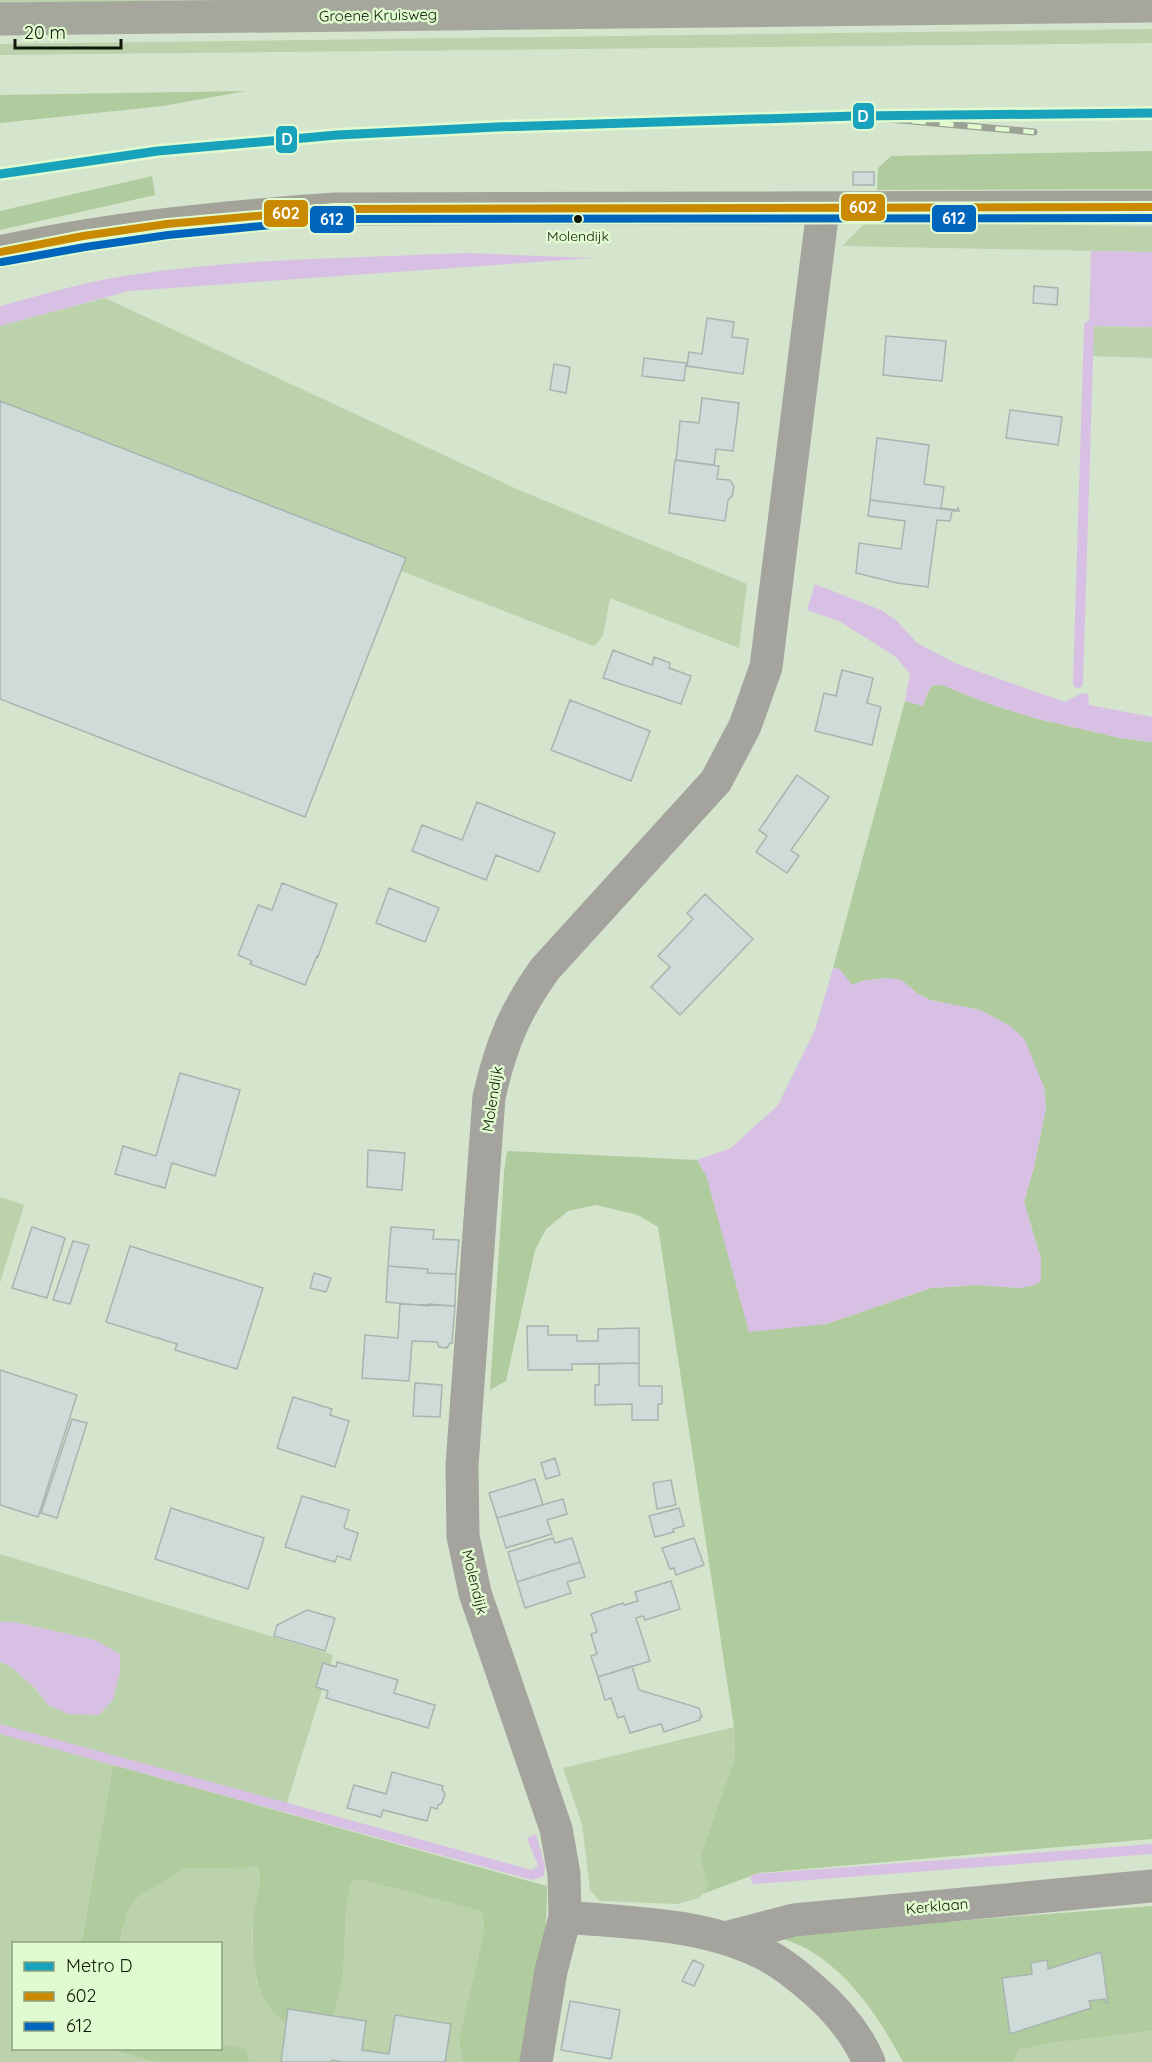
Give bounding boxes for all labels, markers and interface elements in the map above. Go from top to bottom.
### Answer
street label: Groene Kruisweg [319,4,437,26]
scale bar [15,12,122,50]
text: 20 m [24,21,66,44]
line badge: D [852,102,875,130]
text: D [857,106,869,126]
line badge: D [275,125,298,154]
text: D [281,129,293,149]
line badge: 602 [840,193,886,222]
text: 602 [849,197,877,217]
line badge: 602 [263,199,309,228]
text: 602 [272,203,300,223]
line badge: 612 [931,204,977,233]
line badge: 612 [309,205,355,234]
text: 612 [942,208,966,228]
text: 612 [320,209,344,229]
marker: Molendijk [572,213,584,225]
place label: Molendijk [547,227,609,245]
street label: Molendijk [477,1065,507,1133]
street label: Molendijk [458,1548,492,1616]
street label: Kerklaan [905,1894,969,1918]
legend [12,1942,222,2050]
text: Metro D [66,1954,132,1977]
text: 602 [66,1984,96,2007]
text: 612 [66,2014,92,2037]

